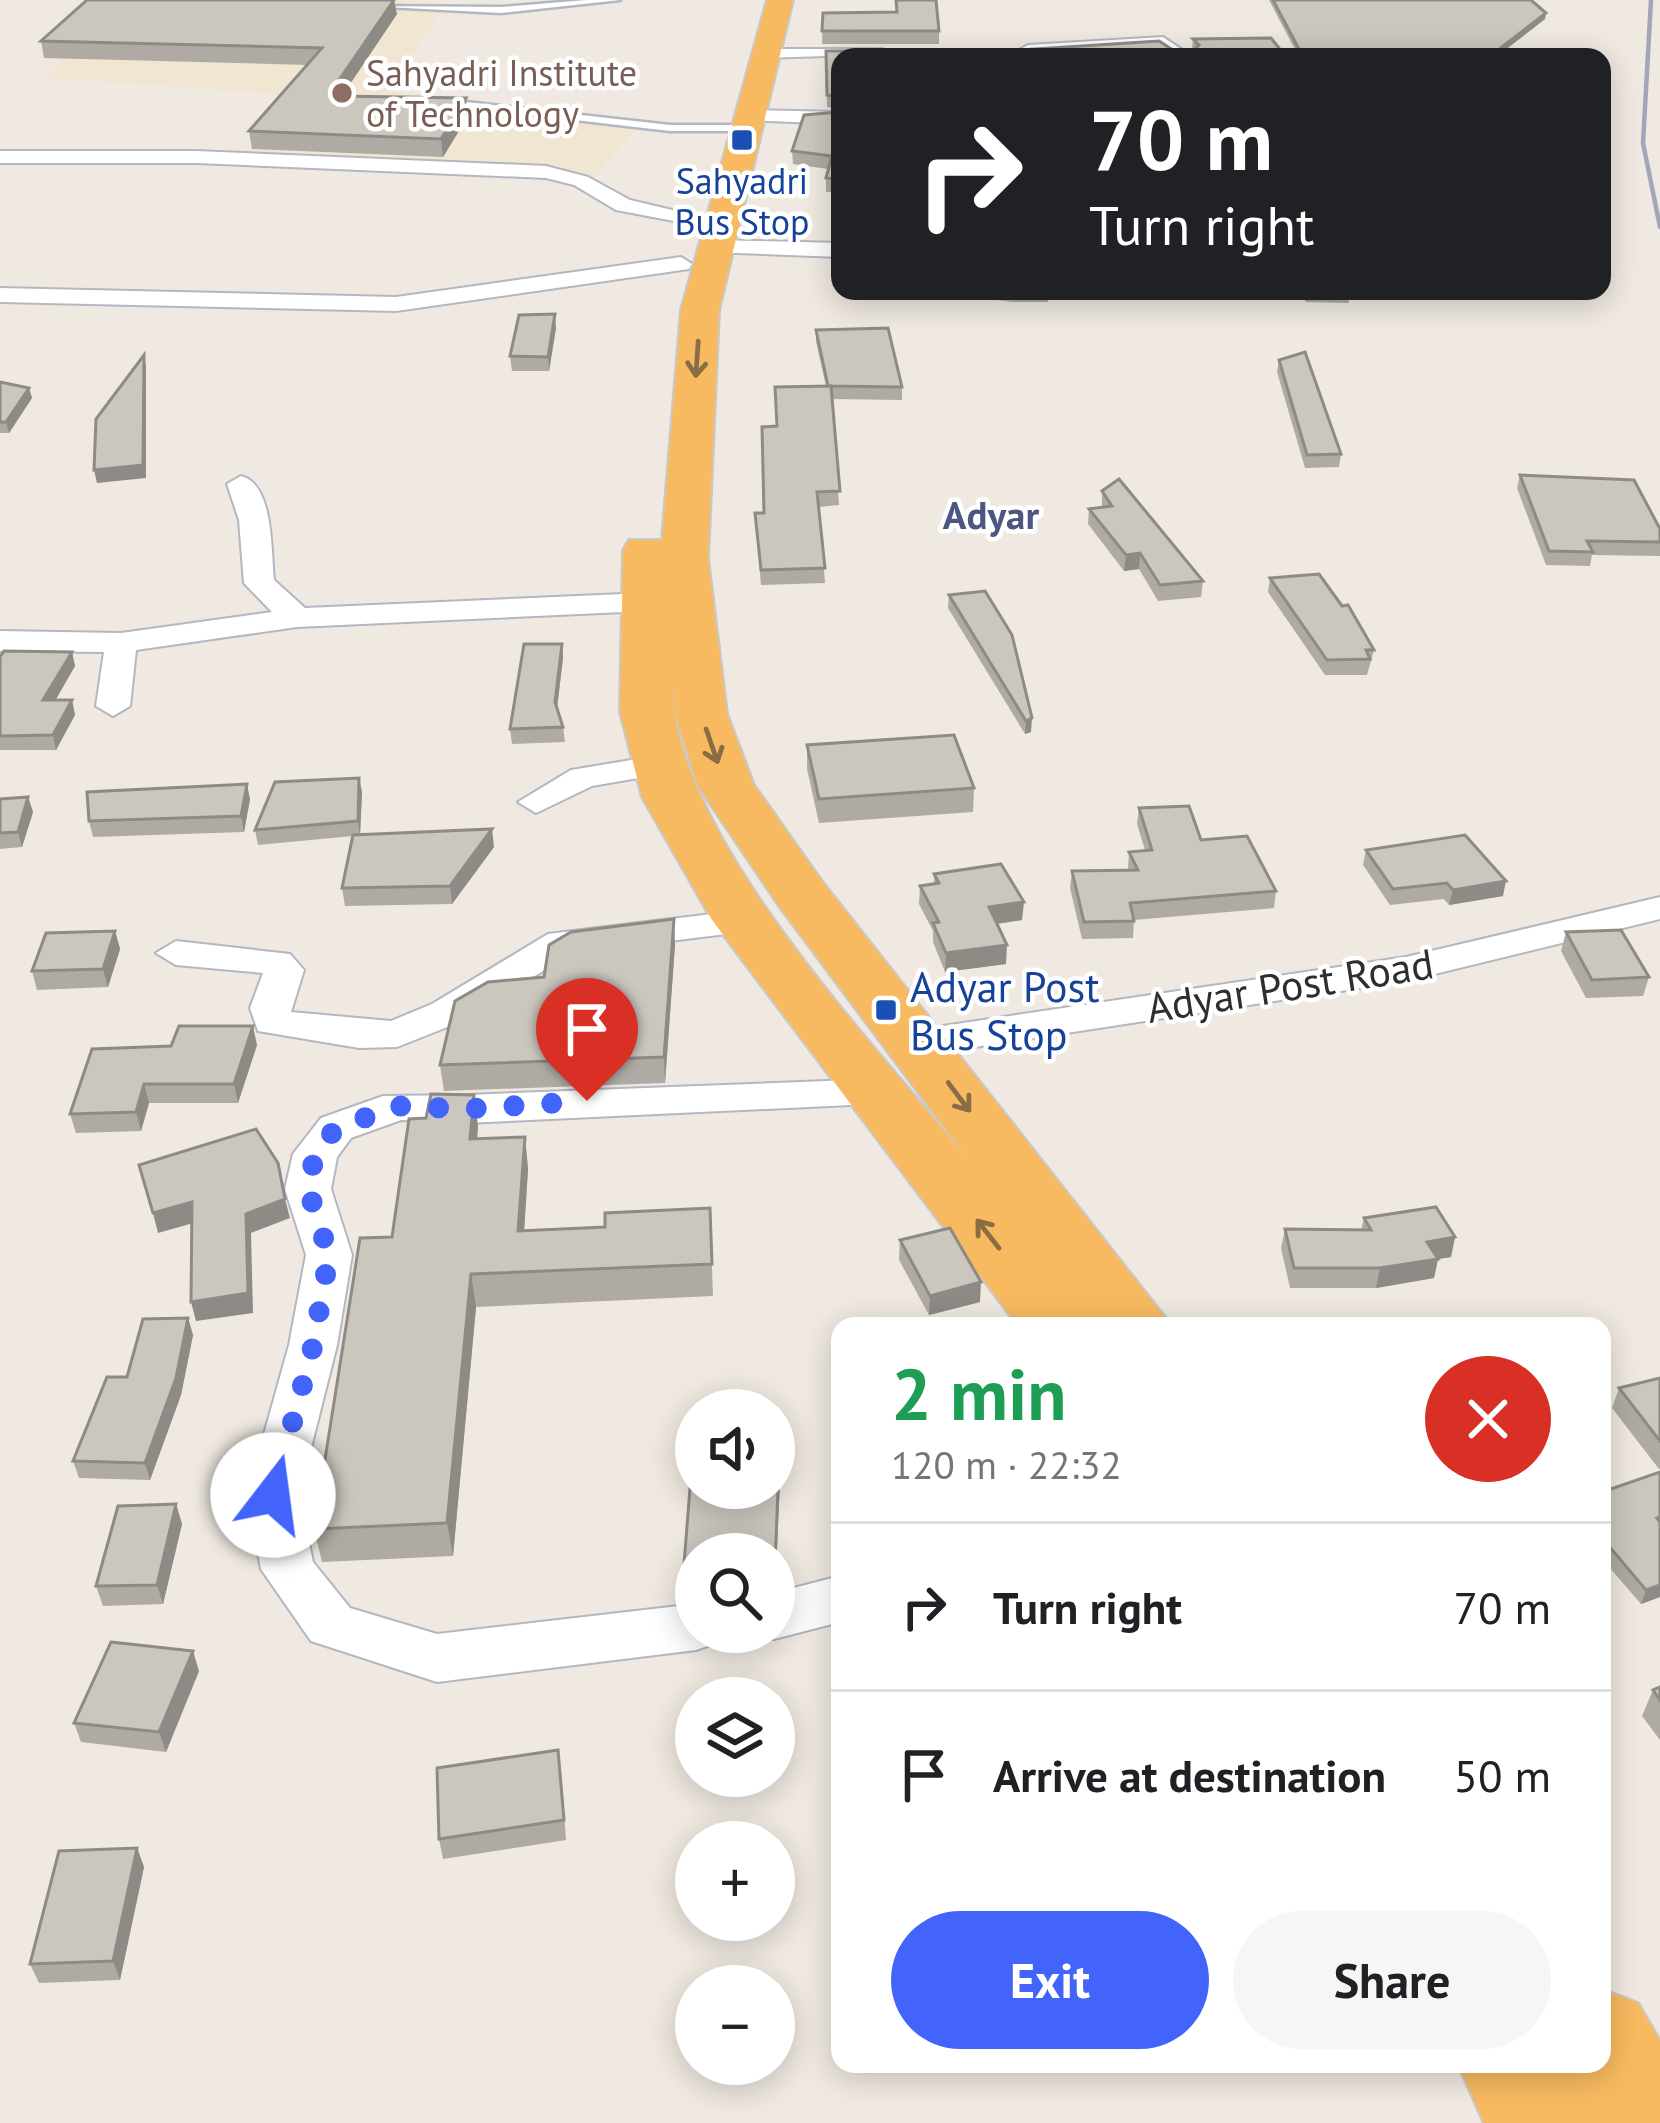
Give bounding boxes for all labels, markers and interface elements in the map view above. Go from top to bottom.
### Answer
place label: Sahyadri Institute of Technology [366,49,637,137]
marker: Sahyadri Institute of Technology [329,80,355,106]
text: 70 m [1089,84,1273,193]
icon: right [891,96,1047,252]
marker: Sahyadri Bus Stop [729,127,755,153]
place label: Sahyadri Bus Stop [675,157,809,245]
text: Turn right [1089,190,1314,260]
one-way arrow [685,339,708,378]
district label: Adyar [943,489,1039,540]
one-way arrow [703,727,724,764]
street label: Adyar Post Road [1143,935,1437,1035]
place label: Adyar Post Bus Stop [910,959,1099,1062]
pin [536,978,638,1101]
icon: arrive [554,996,620,1062]
marker: Adyar Post Bus Stop [873,997,899,1023]
one-way arrow [946,1080,972,1113]
one-way arrow [975,1218,1002,1250]
text: 2 min [891,1347,1067,1440]
button: close [1425,1356,1551,1482]
map controls [675,1389,795,2085]
button: sound [675,1389,795,1509]
position arrow [210,1432,336,1558]
text: 120 m · 22:32 [891,1439,1122,1490]
button: search [675,1533,795,1653]
icon: right [891,1574,957,1640]
text: Turn right [993,1578,1182,1636]
text: 70 m [1453,1578,1551,1636]
button: layers [675,1677,795,1797]
icon: arrive [891,1742,957,1808]
text: Arrive at destination [993,1746,1386,1804]
text: 50 m [1453,1746,1551,1804]
button: + [675,1821,795,1941]
button: Exit [891,1911,1209,2049]
button: Share [1233,1911,1551,2049]
button: − [675,1965,795,2085]

